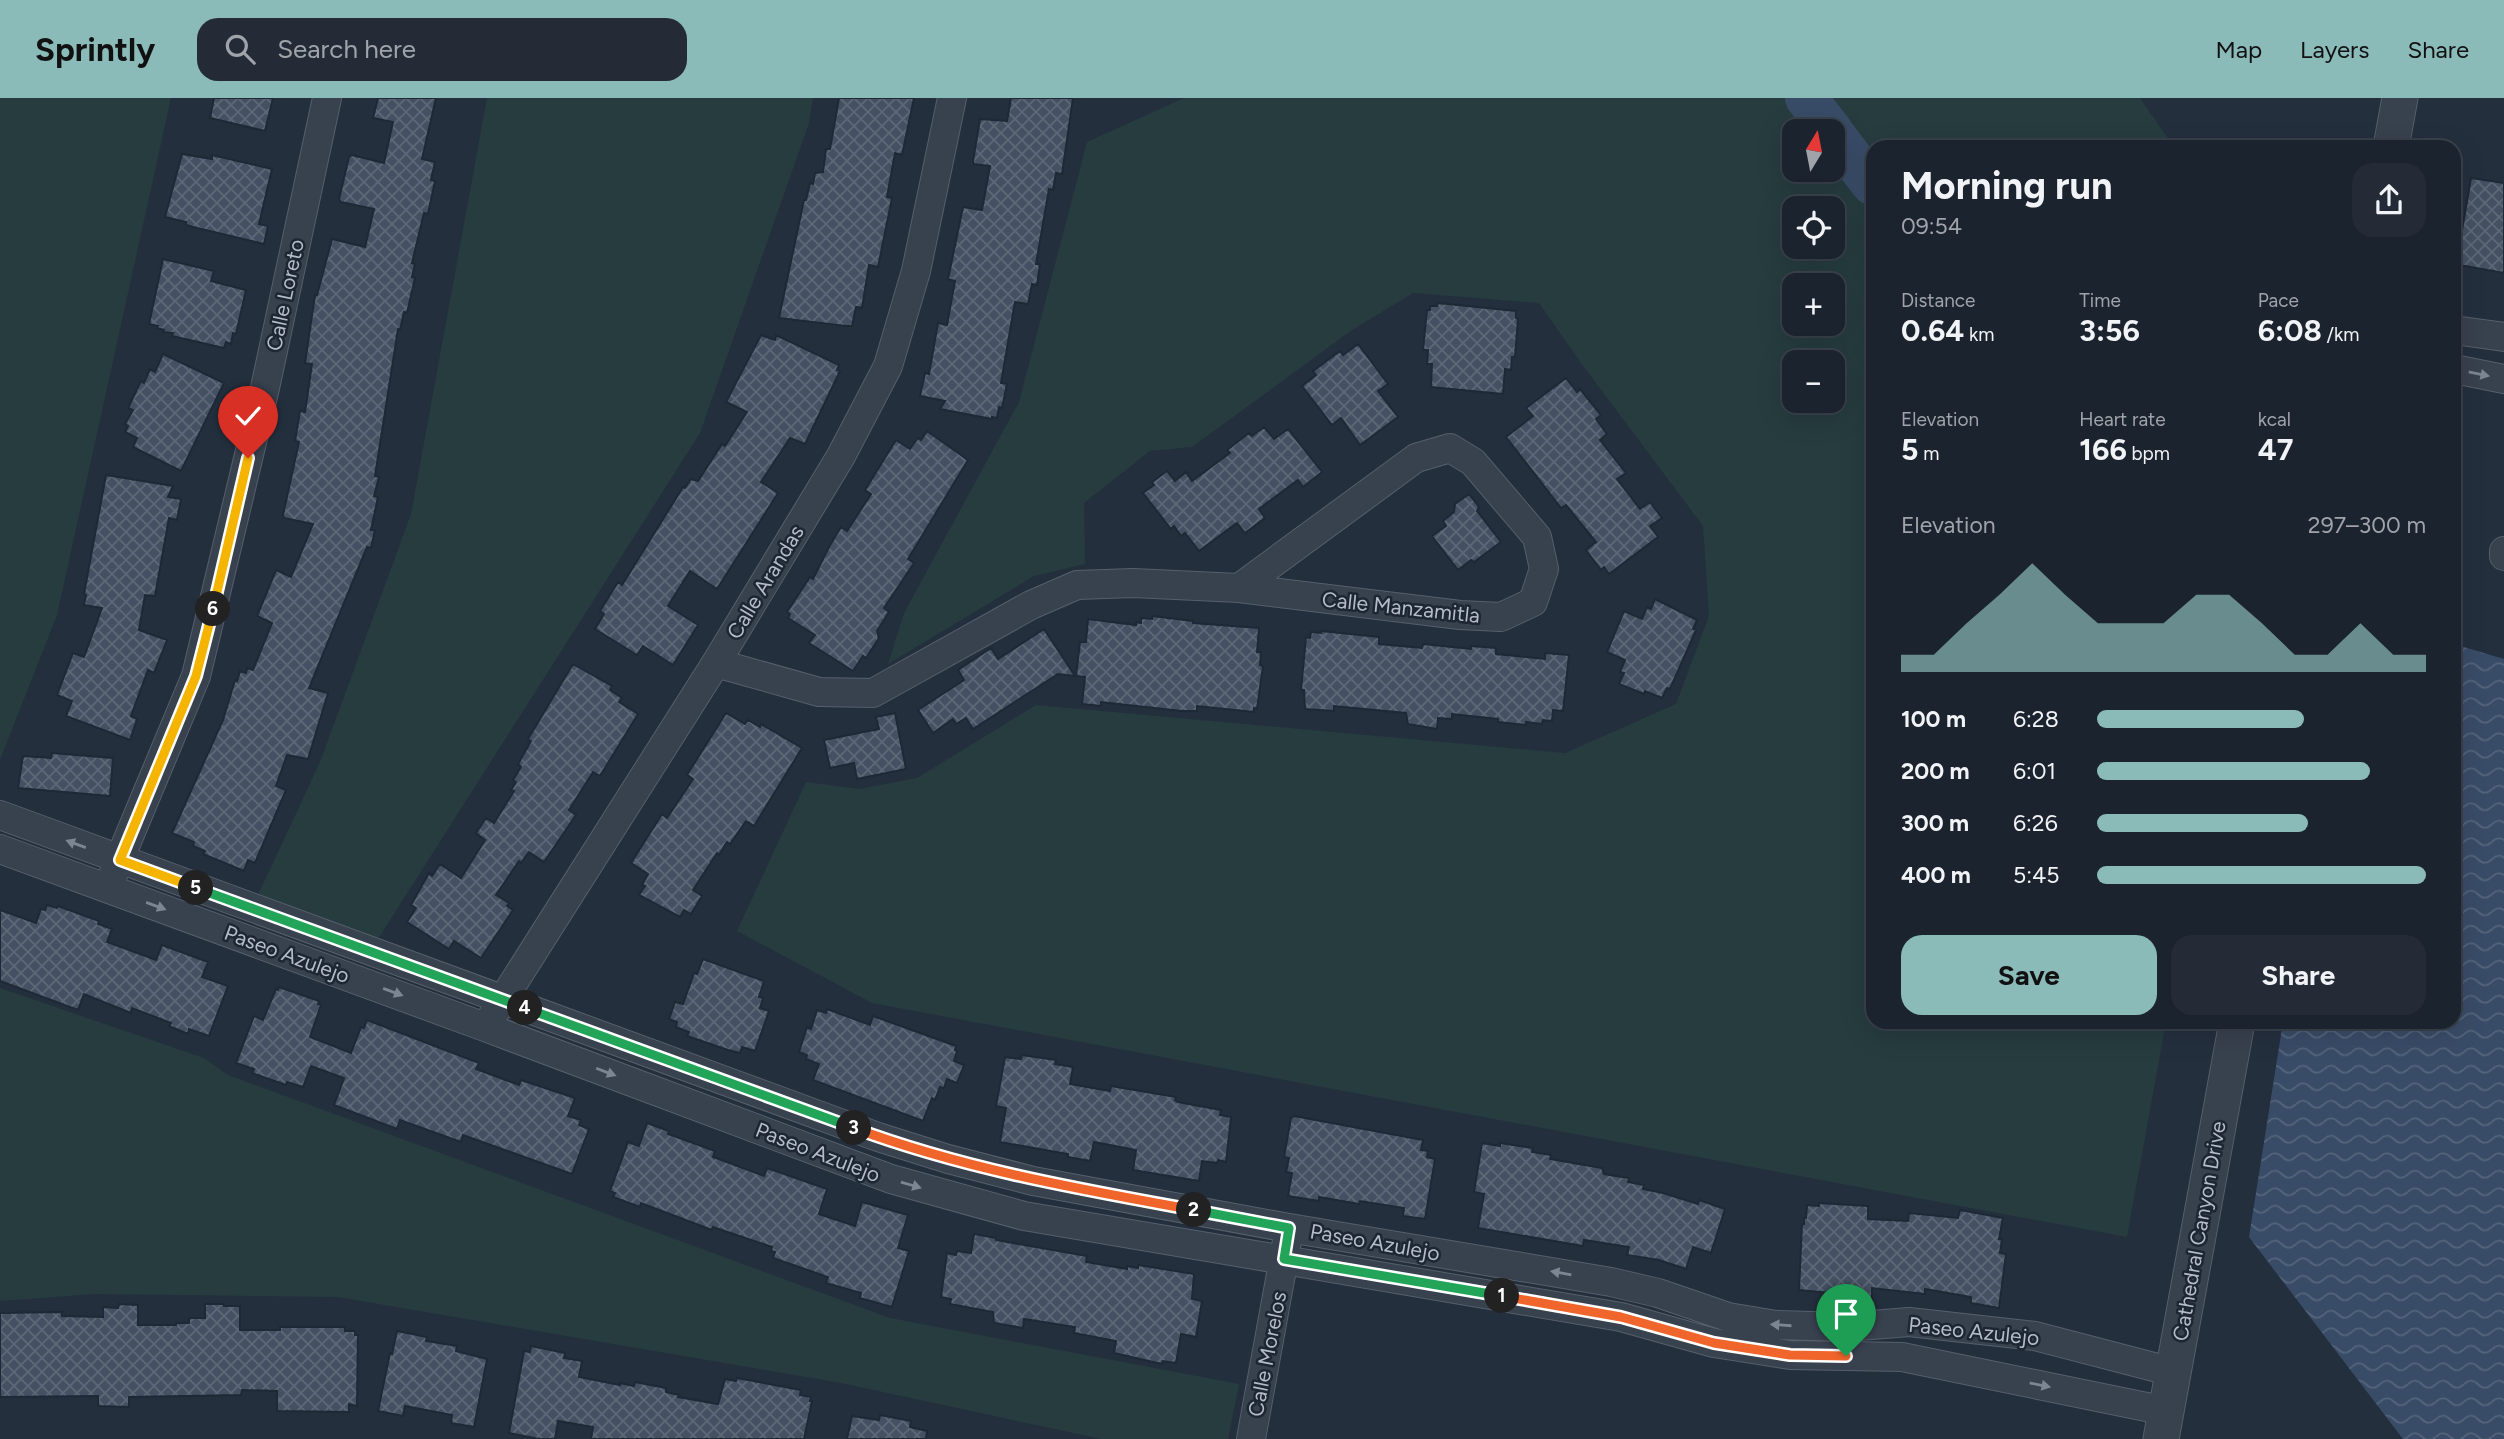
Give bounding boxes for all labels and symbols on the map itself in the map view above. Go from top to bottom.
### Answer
north arrow [1782,119,1844,182]
street label: Calle Loreto [261,237,309,353]
one-way arrow [2468,368,2490,379]
pin [218,386,278,458]
street label: Calle Arandas [721,521,809,643]
street label: Calle Manzamitla [1321,586,1481,628]
pin: 6 [196,592,230,626]
one-way arrow [66,838,87,849]
pin: 5 [178,870,214,906]
one-way arrow [146,900,167,911]
street label: Paseo Azulejo [221,920,353,988]
one-way arrow [382,987,403,998]
pin: 4 [508,990,542,1026]
one-way arrow [595,1067,616,1078]
pin: 3 [836,1110,872,1146]
street label: Paseo Azulejo [752,1117,884,1187]
street label: Cathedral Canyon Drive [2167,1119,2231,1343]
one-way arrow [900,1180,922,1191]
pin: 2 [1176,1192,1212,1228]
street label: Paseo Azulejo [1308,1218,1442,1266]
one-way arrow [1549,1267,1571,1278]
pin: 1 [1484,1278,1520,1314]
pin [1816,1284,1876,1356]
street label: Calle Morelos [1243,1289,1291,1419]
street label: Paseo Azulejo [1907,1312,2041,1350]
one-way arrow [1770,1319,1792,1330]
one-way arrow [2029,1380,2051,1391]

